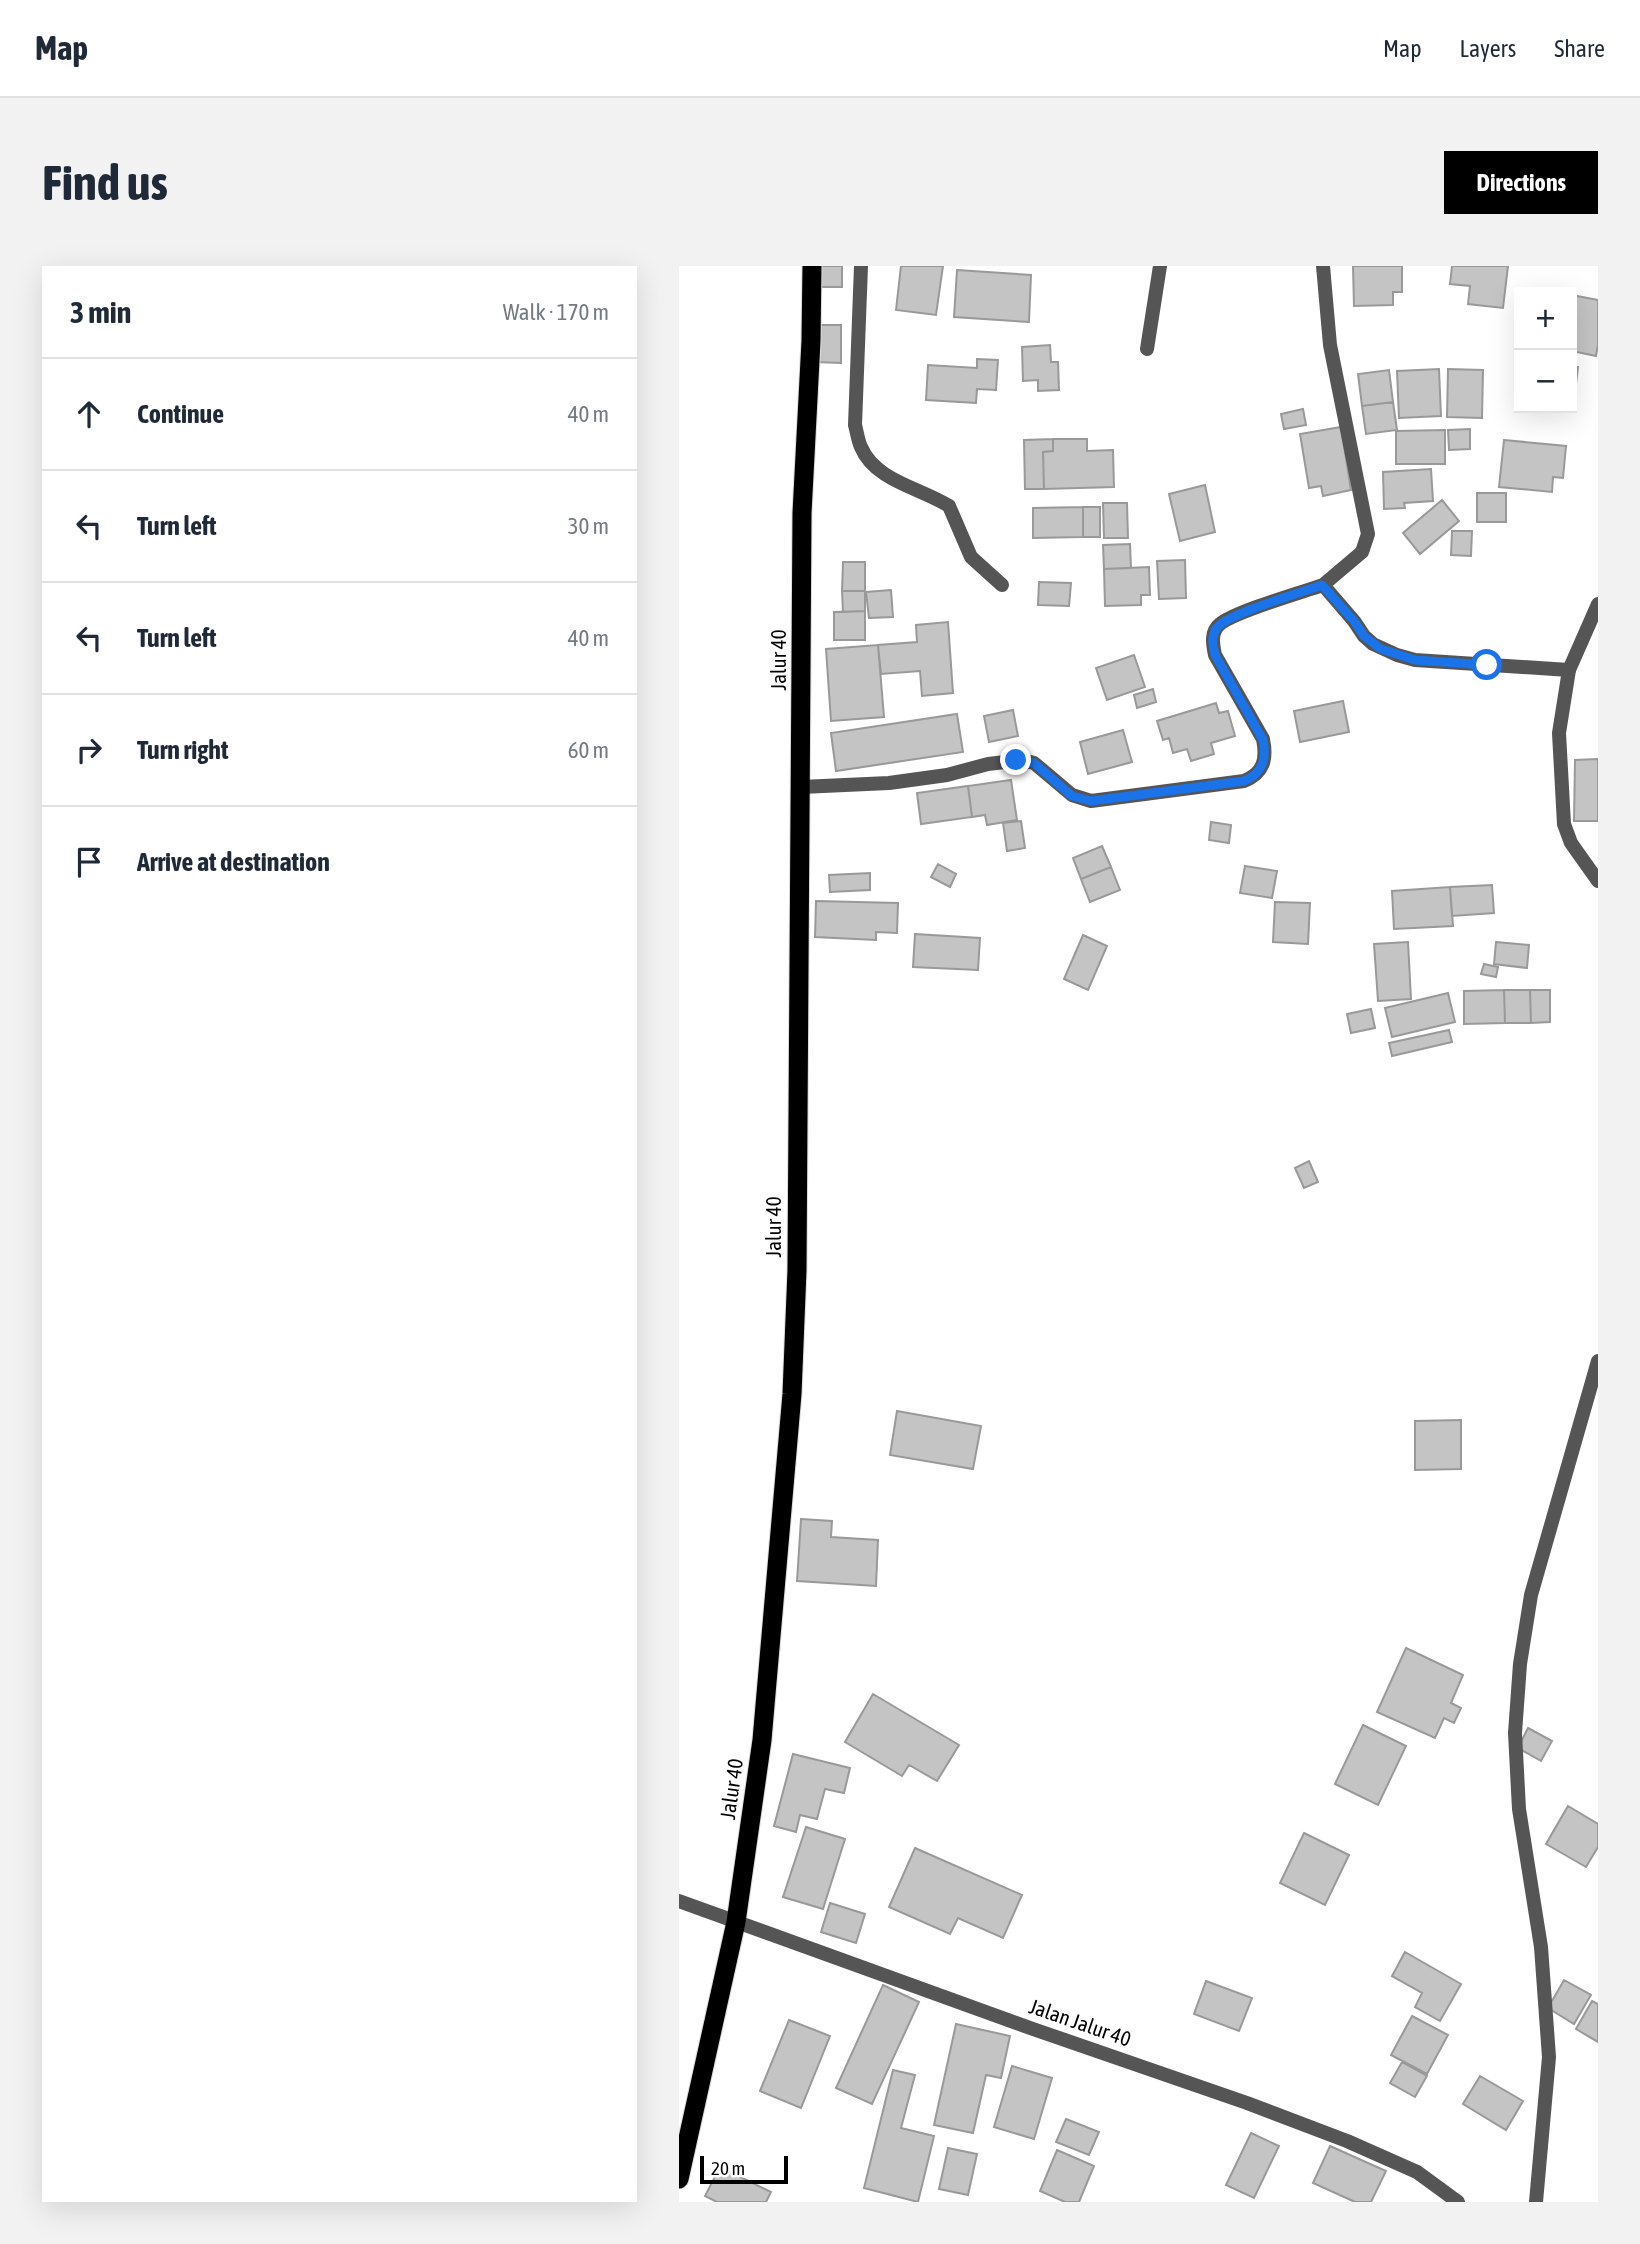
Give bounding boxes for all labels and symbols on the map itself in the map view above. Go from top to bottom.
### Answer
street label: Jalur 40 [766,629,790,691]
route start [1471,649,1502,680]
route end [1000,744,1031,775]
street label: Jalur 40 [761,1196,785,1258]
street label: Jalur 40 [715,1757,747,1821]
street label: Jalan Jalur 40 [1026,1993,1134,2051]
scale bar [700,2153,787,2185]

